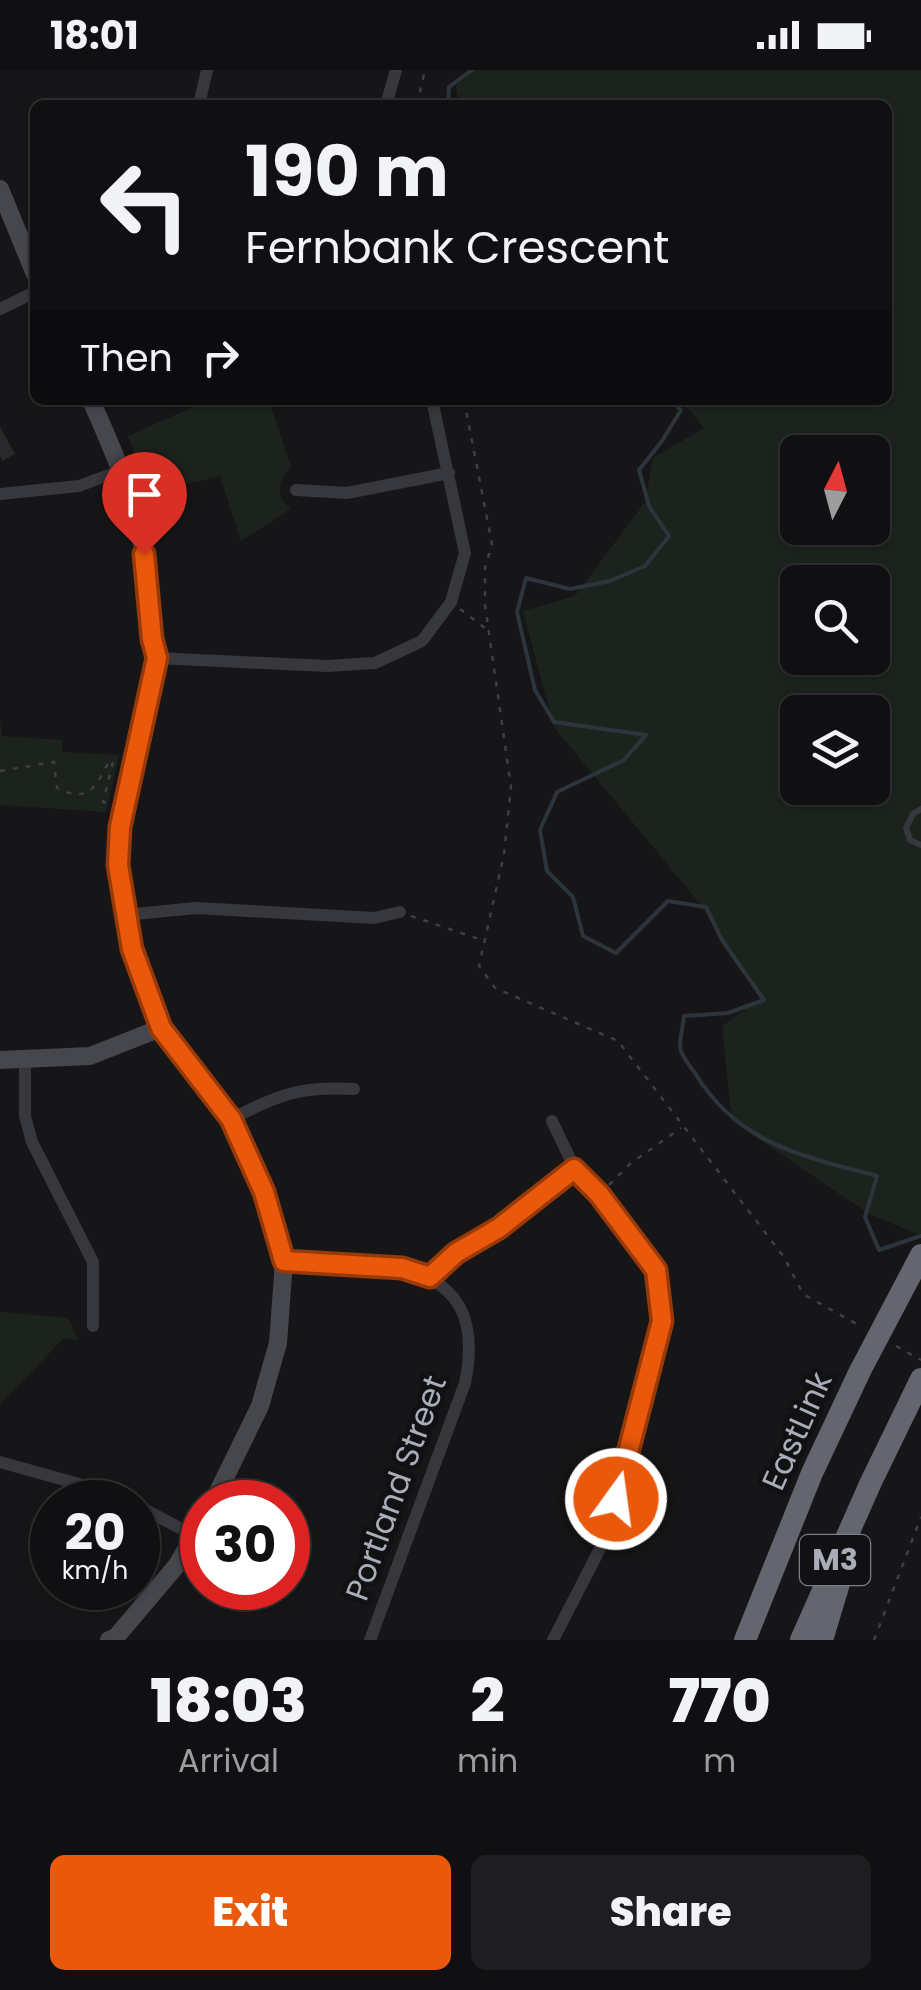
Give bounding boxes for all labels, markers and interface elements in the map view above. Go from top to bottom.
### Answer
text: 18:01 [50,9,139,62]
text: 190 m [245,122,449,221]
icon: left [80,140,210,270]
text: Fernbank Crescent [245,216,669,279]
icon: right [193,330,248,385]
text: Then [80,331,173,384]
north arrow [780,435,890,545]
map controls [780,435,890,805]
pin [102,452,187,555]
icon: arrive [117,467,172,522]
button: search [780,565,890,675]
button: layers [780,695,890,805]
street label: EastLink [751,1364,843,1497]
street label: Portland Street [334,1369,457,1607]
position arrow [564,1447,668,1551]
speed limit sign: 30 [180,1480,310,1610]
text: 20 [64,1497,126,1568]
road number: M3 [800,1535,870,1585]
text: km/h [62,1553,128,1588]
text: 18:03 [150,1659,307,1743]
text: 2 [471,1659,505,1743]
text: 770 [669,1659,771,1743]
text: Arrival [178,1738,279,1783]
text: min [457,1738,518,1783]
text: m [703,1738,736,1783]
button: Exit [50,1855,451,1970]
button: Share [471,1855,871,1970]

